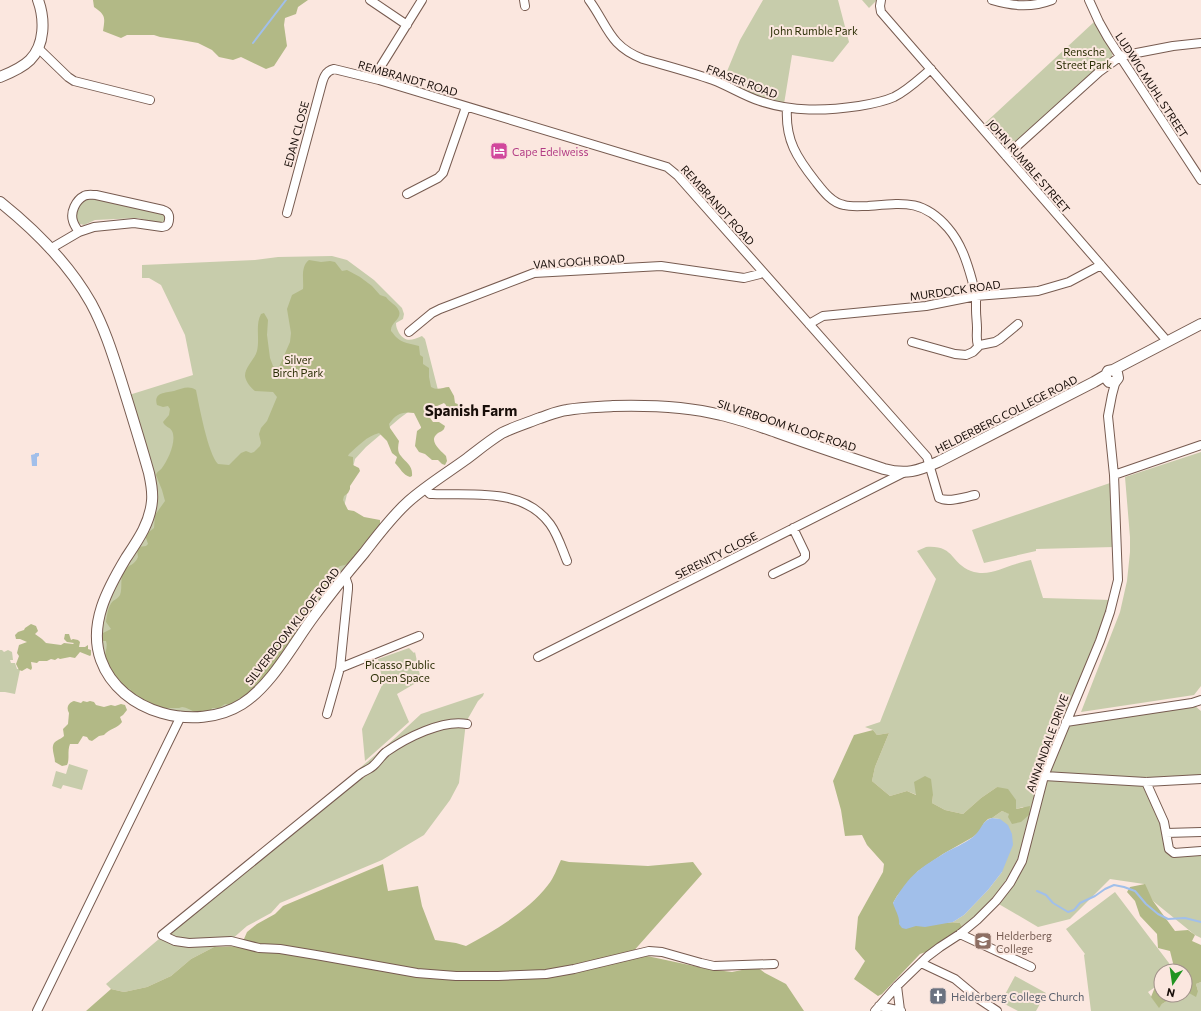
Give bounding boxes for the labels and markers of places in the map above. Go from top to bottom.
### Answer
hotel icon: Cape Edelweiss [489,141,509,161]
place label: Cape Edelweiss [512,145,588,158]
place label: Helderberg College [996,929,1052,955]
school or university icon: Helderberg College [973,931,993,951]
church icon: Helderberg College Church [928,986,948,1006]
place label: Helderberg College Church [951,990,1084,1003]

